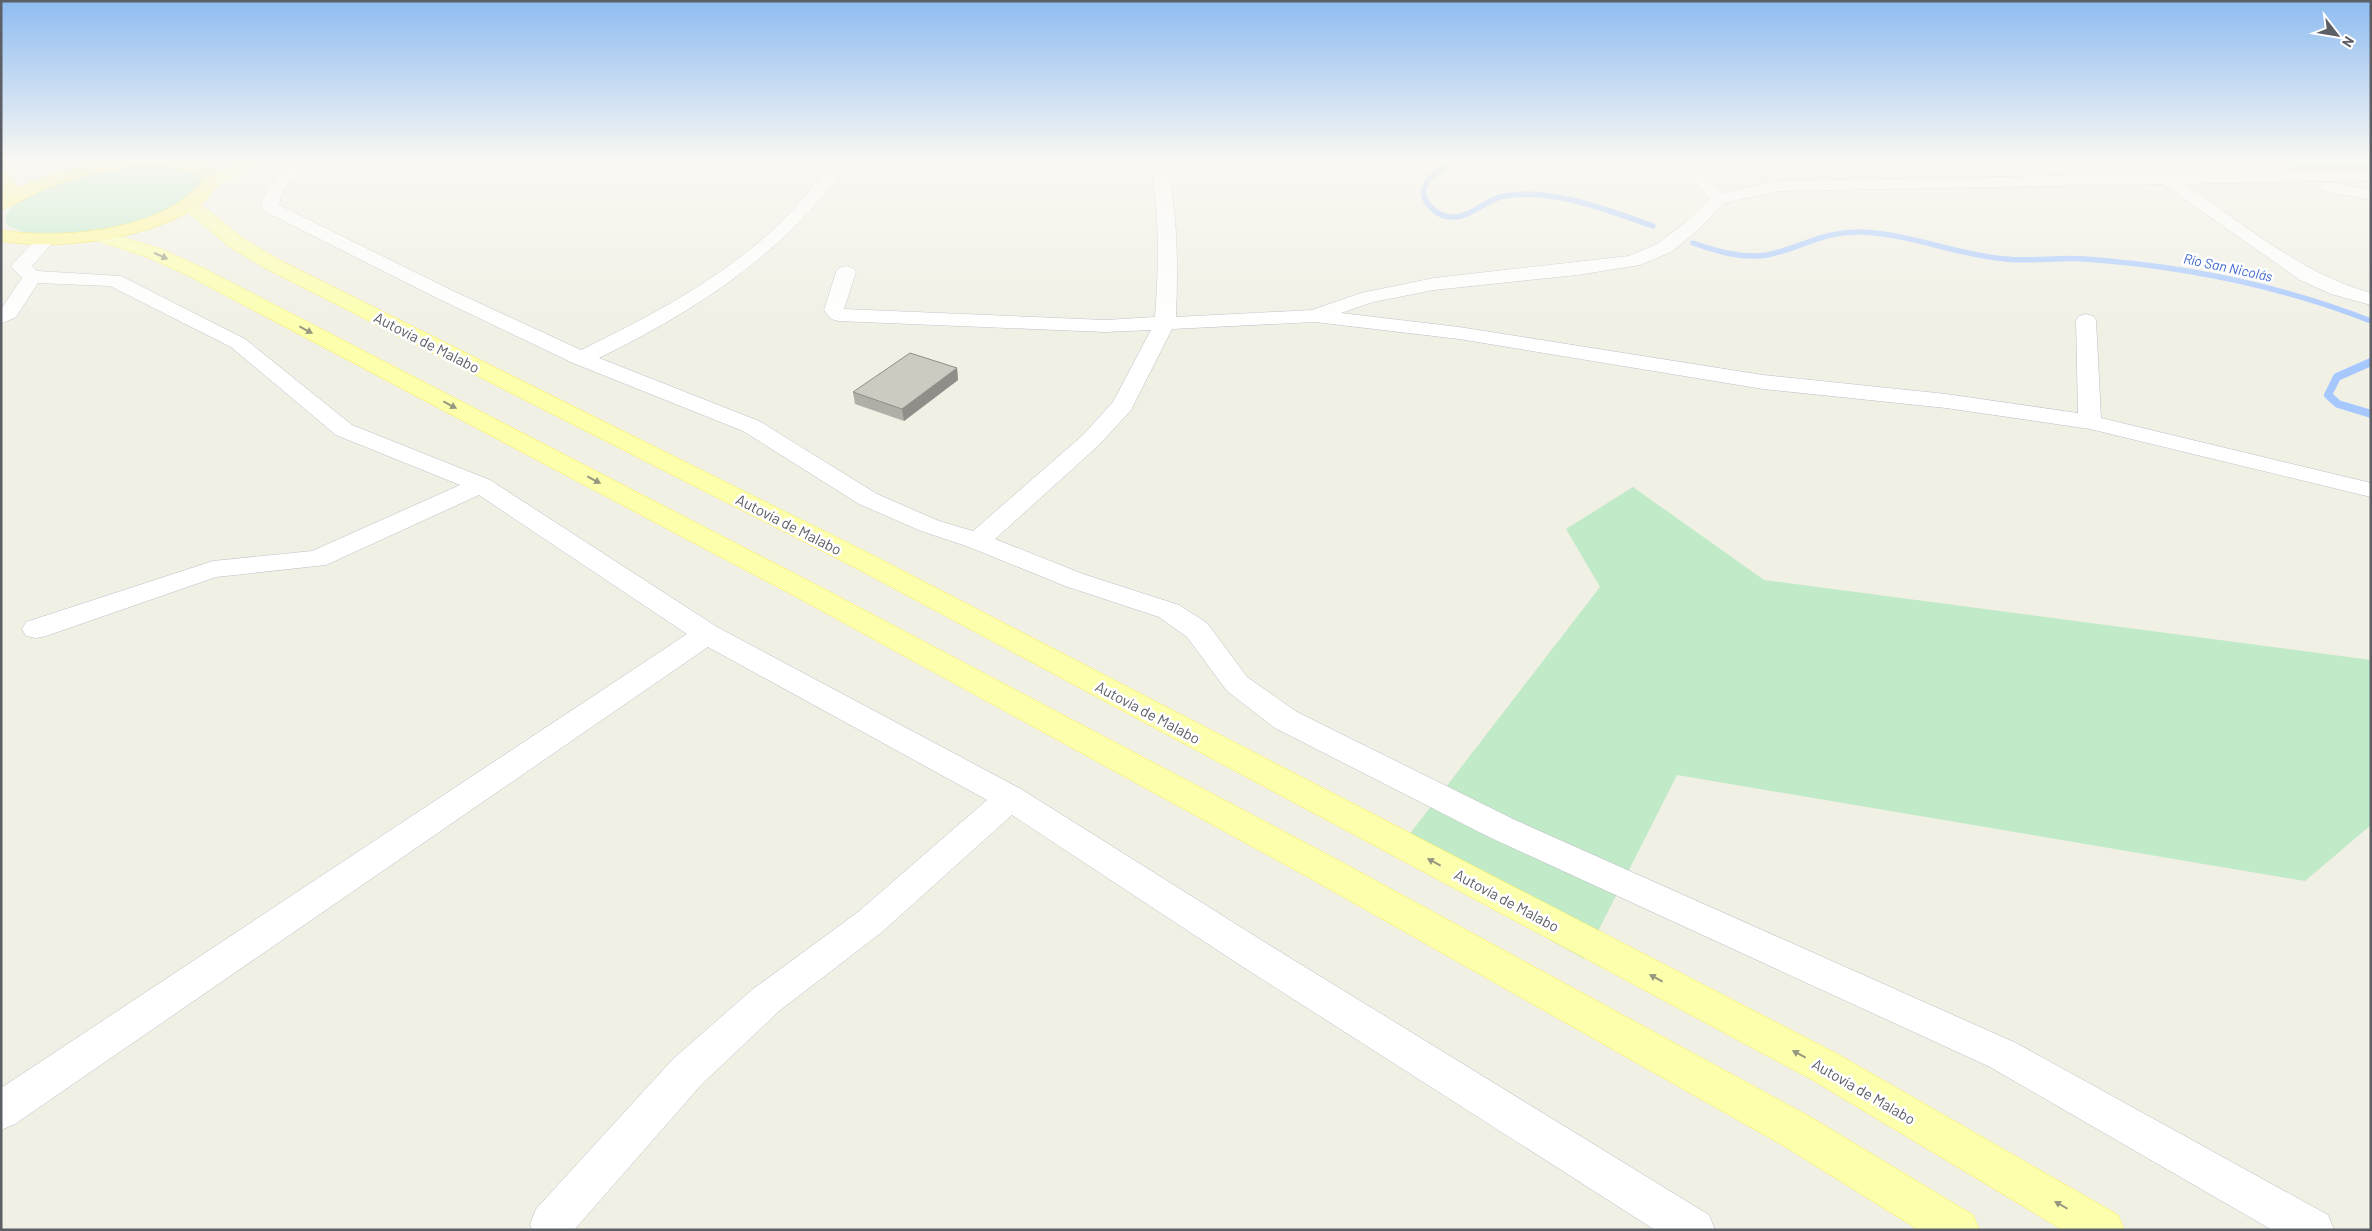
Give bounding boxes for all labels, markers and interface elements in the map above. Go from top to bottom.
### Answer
north arrow [2312,10,2362,60]
text: N [2339,34,2358,50]
water label: Río San Nicolás [2182,249,2274,285]
one-way arrow [154,253,168,261]
street label: Autovía de Malabo [371,308,483,376]
one-way arrow [298,326,313,334]
one-way arrow [442,401,457,409]
one-way arrow [586,476,601,484]
street label: Autovía de Malabo [733,490,845,558]
street label: Autovía de Malabo [1092,677,1204,747]
one-way arrow [1427,858,1441,866]
street label: Autovía de Malabo [1451,865,1563,935]
one-way arrow [1648,974,1663,982]
one-way arrow [1792,1050,1807,1058]
street label: Autovía de Malabo [1809,1054,1919,1128]
one-way arrow [2055,1201,2068,1210]

